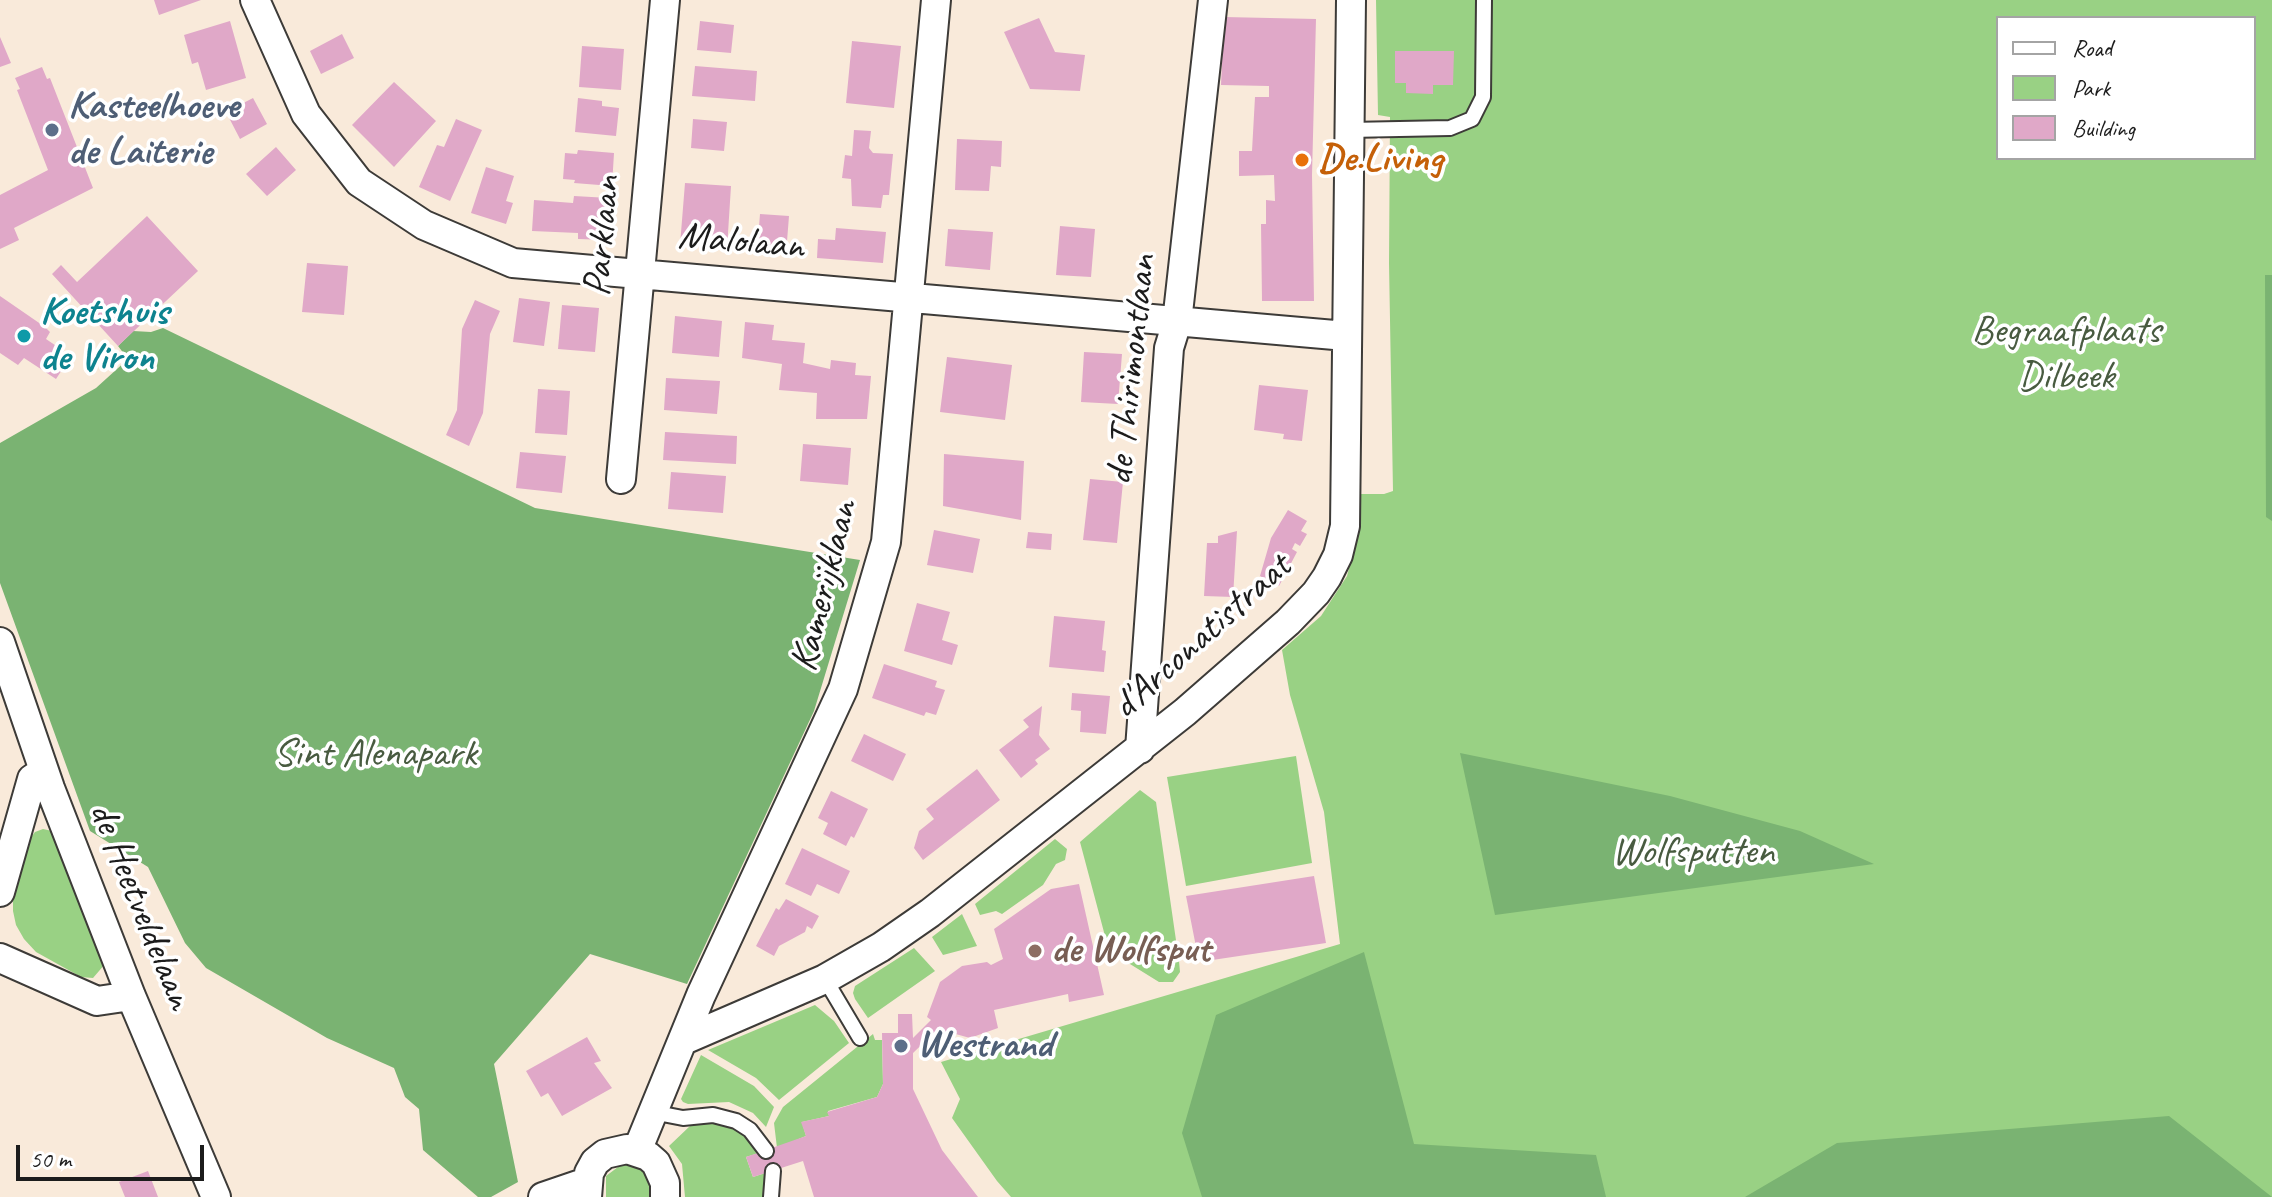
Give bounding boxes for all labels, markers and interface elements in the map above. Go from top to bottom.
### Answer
legend [1996,16,2256,160]
text: Road [2072,33,2112,63]
text: Park [2072,73,2110,103]
place label: Kasteelhoeve de Laiterie [68,83,239,177]
text: Building [2072,113,2135,143]
marker: Kasteelhoeve de Laiterie [43,121,61,139]
place label: De.Living [1318,136,1443,184]
marker: De.Living [1293,151,1311,169]
street label: Parklaan [574,174,632,298]
street label: Malolaan [676,213,806,271]
street label: de Thirimontlaan [1096,252,1168,488]
place label: Koetshuis de Viron [40,289,169,383]
park label: Begraafplaats Dilbeek [1972,308,2160,402]
marker: Koetshuis de Viron [15,327,33,345]
street label: Kamerijklaan [781,496,869,676]
street label: d'Arconatistraat [1102,544,1302,730]
park label: Sint Alenapark [273,731,477,779]
street label: de Heetveldelaan [77,795,203,1017]
park label: Wolfsputten [1612,829,1774,877]
place label: de Wolfsput [1051,927,1210,975]
marker: de Wolfsput [1026,942,1044,960]
place label: Westrand [917,1022,1052,1070]
marker: Westrand [892,1037,910,1055]
scale bar [20,1129,208,1179]
text: 50 m [30,1144,71,1174]

